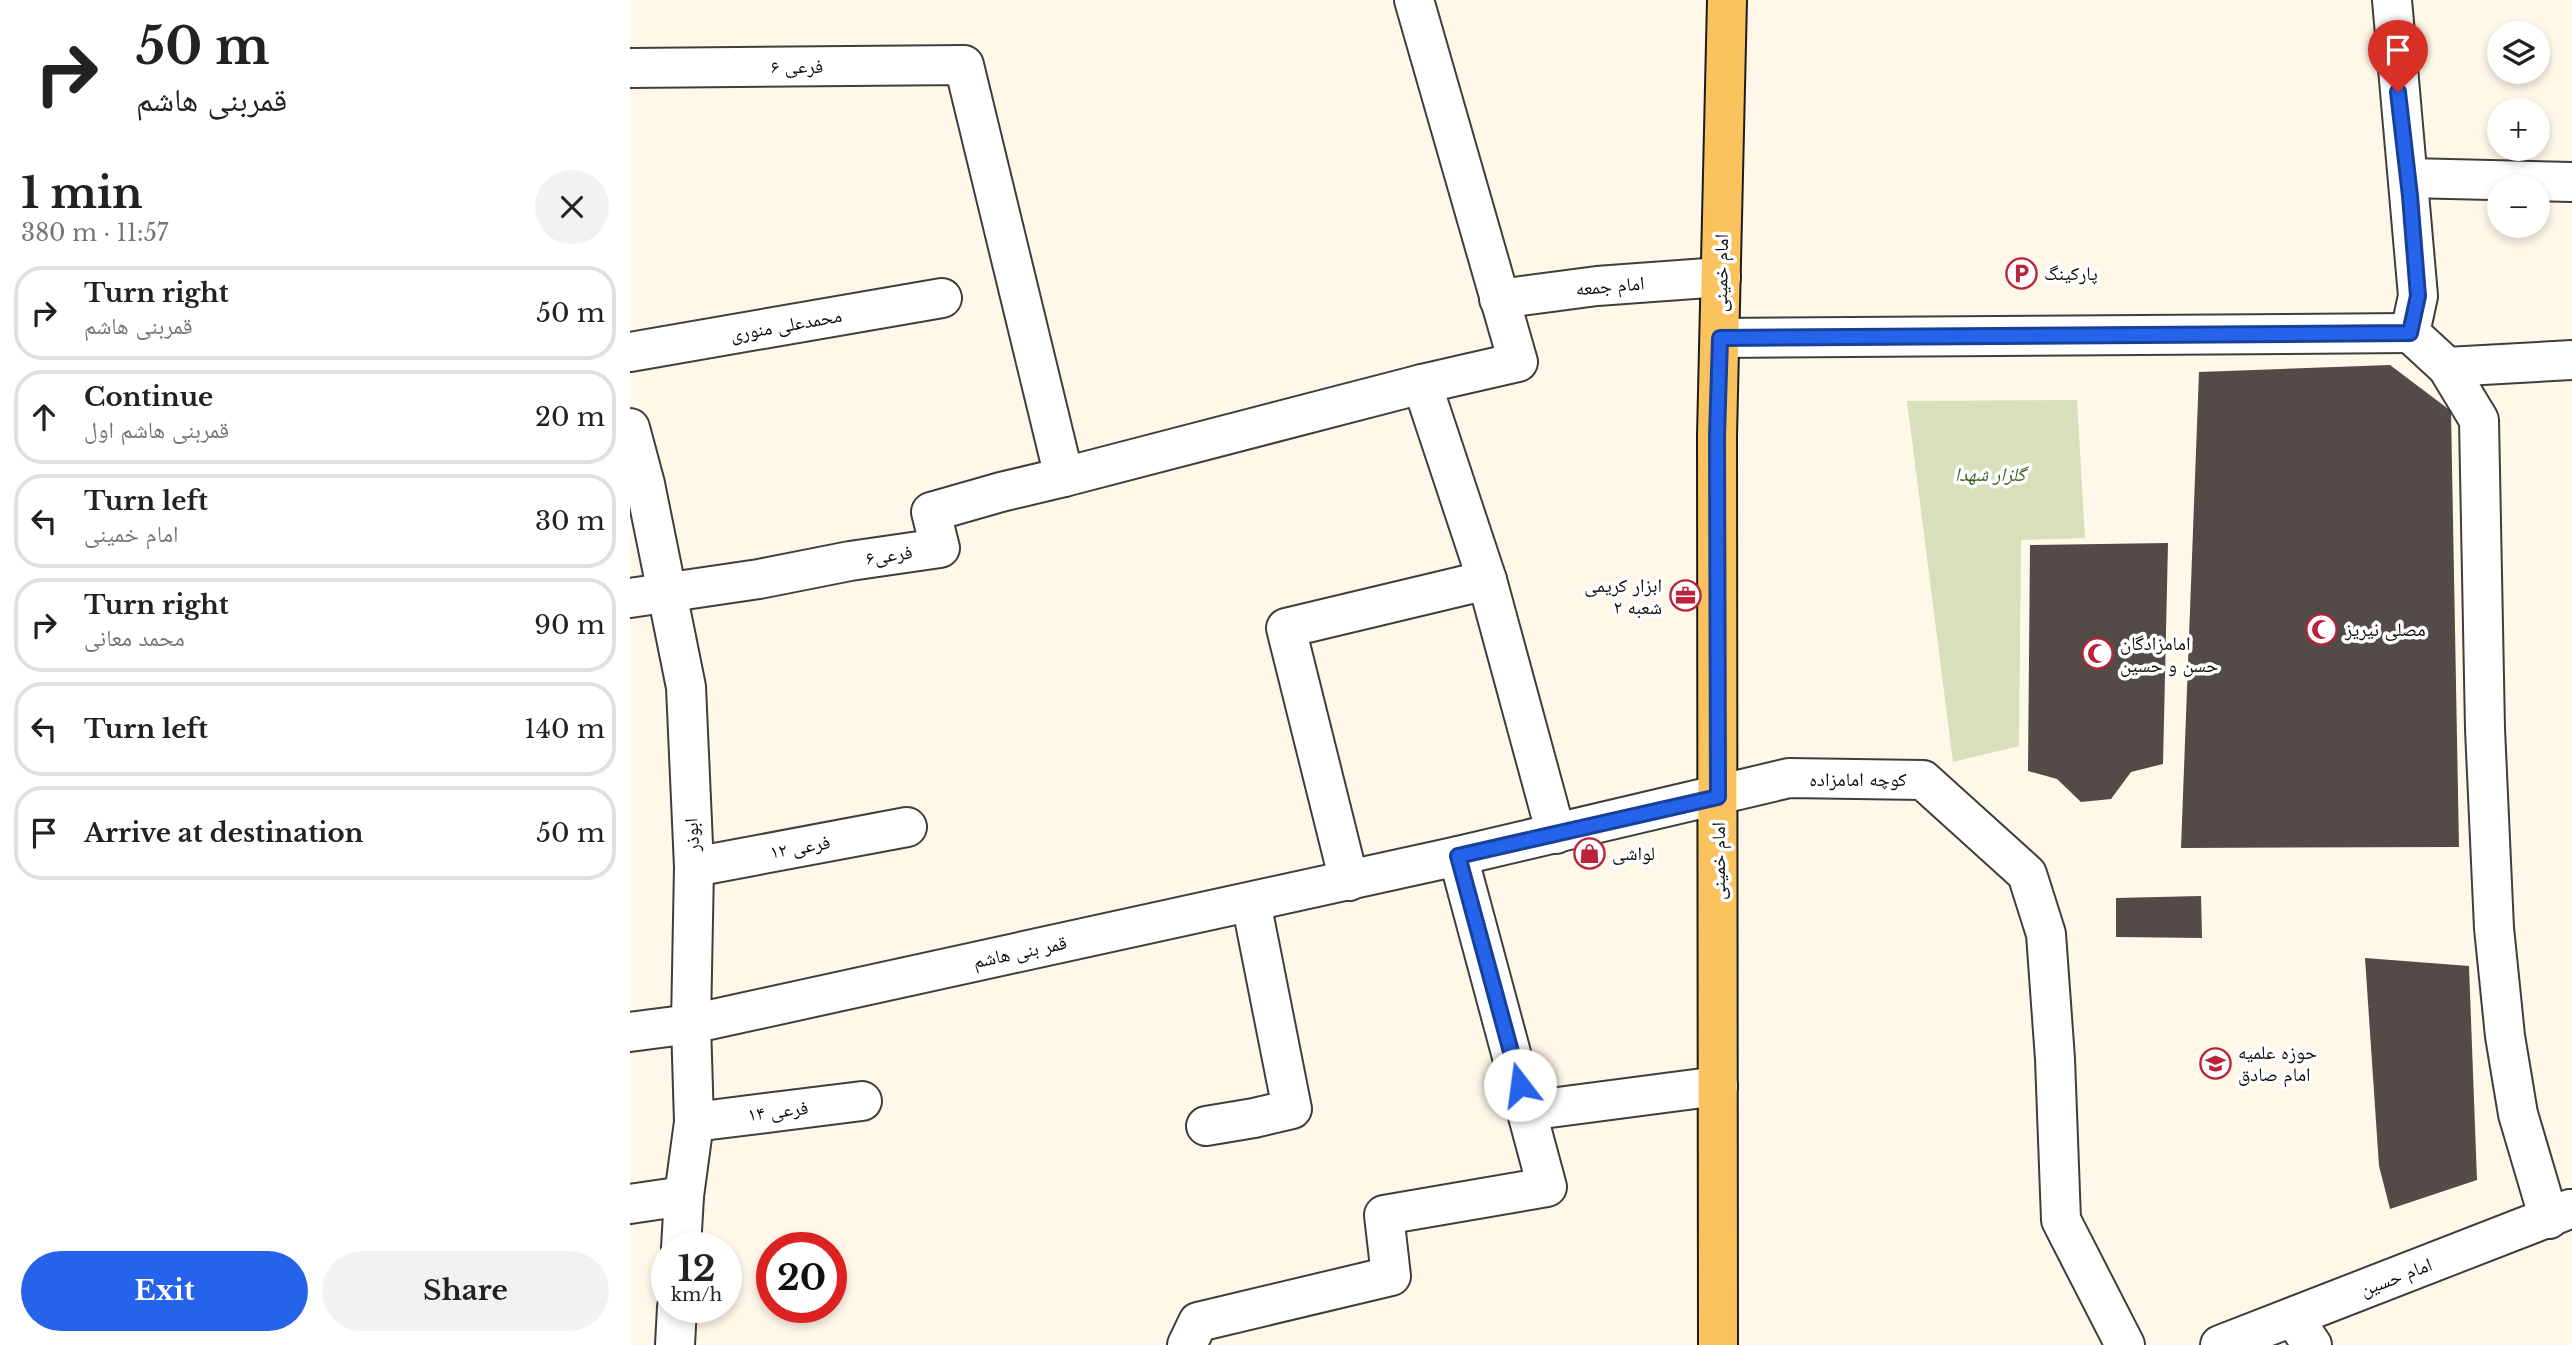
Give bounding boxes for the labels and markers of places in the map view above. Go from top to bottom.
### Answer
pin [2368,20,2428,92]
parking icon: پارکینگ [2004,256,2038,290]
place label: پارکینگ [2044,262,2098,285]
place label: ابزار کریمی شعبه ۲ [1584,574,1662,619]
office icon: ابزار کریمی شعبه ۲ [1668,579,1702,613]
mosque icon: مصلی نیریز [2305,612,2339,646]
place label: مصلی نیریز [2344,618,2426,641]
place label: امامزادگان حسن و حسین [2120,632,2218,677]
mosque icon: امامزادگان حسن و حسین [2080,637,2114,671]
shop icon: لواشی [1572,836,1606,870]
place label: لواشی [1612,842,1655,865]
place label: حوزه علمیه امام صادق [2238,1041,2317,1088]
school or university icon: حوزه علمیه امام صادق [2198,1046,2232,1080]

